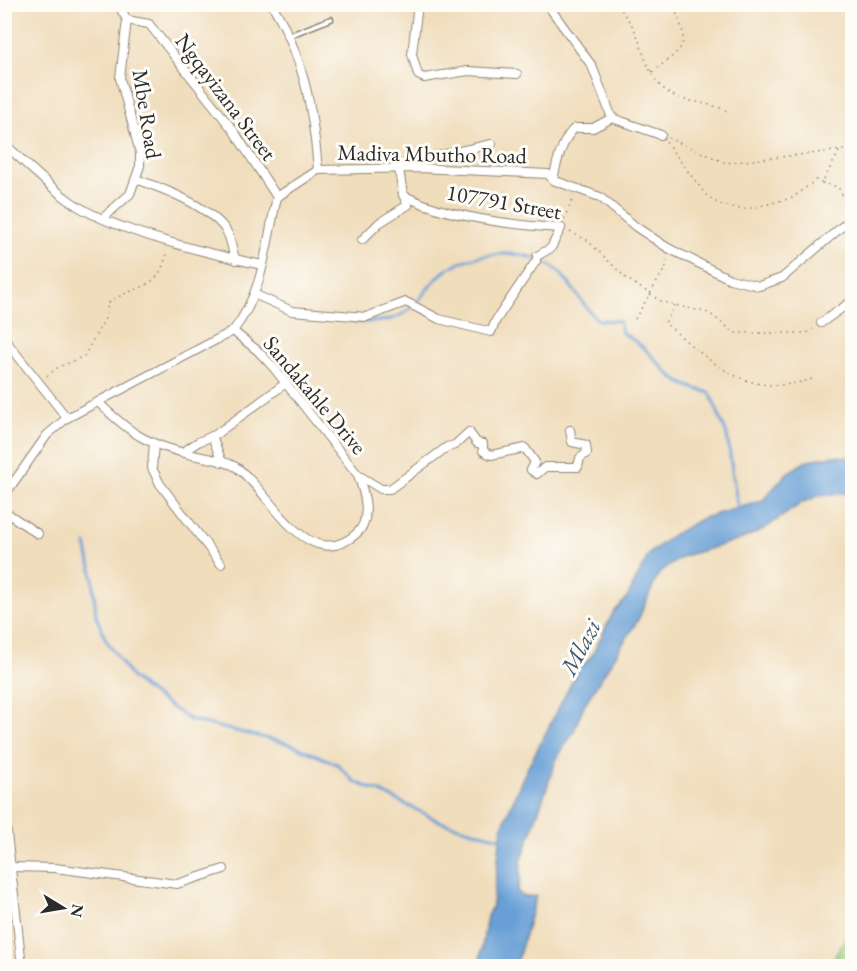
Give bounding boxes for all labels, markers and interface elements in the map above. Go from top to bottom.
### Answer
street label: Ngqayizana Street [169,28,283,166]
street label: Mbe Road [126,67,169,162]
street label: Madiva Mbutho Road [337,138,528,170]
street label: 107791 Street [444,178,564,226]
street label: Sandakahle Drive [257,330,373,461]
water label: Mlazi [552,613,608,682]
north arrow [33,878,93,938]
text: N [66,902,89,919]

